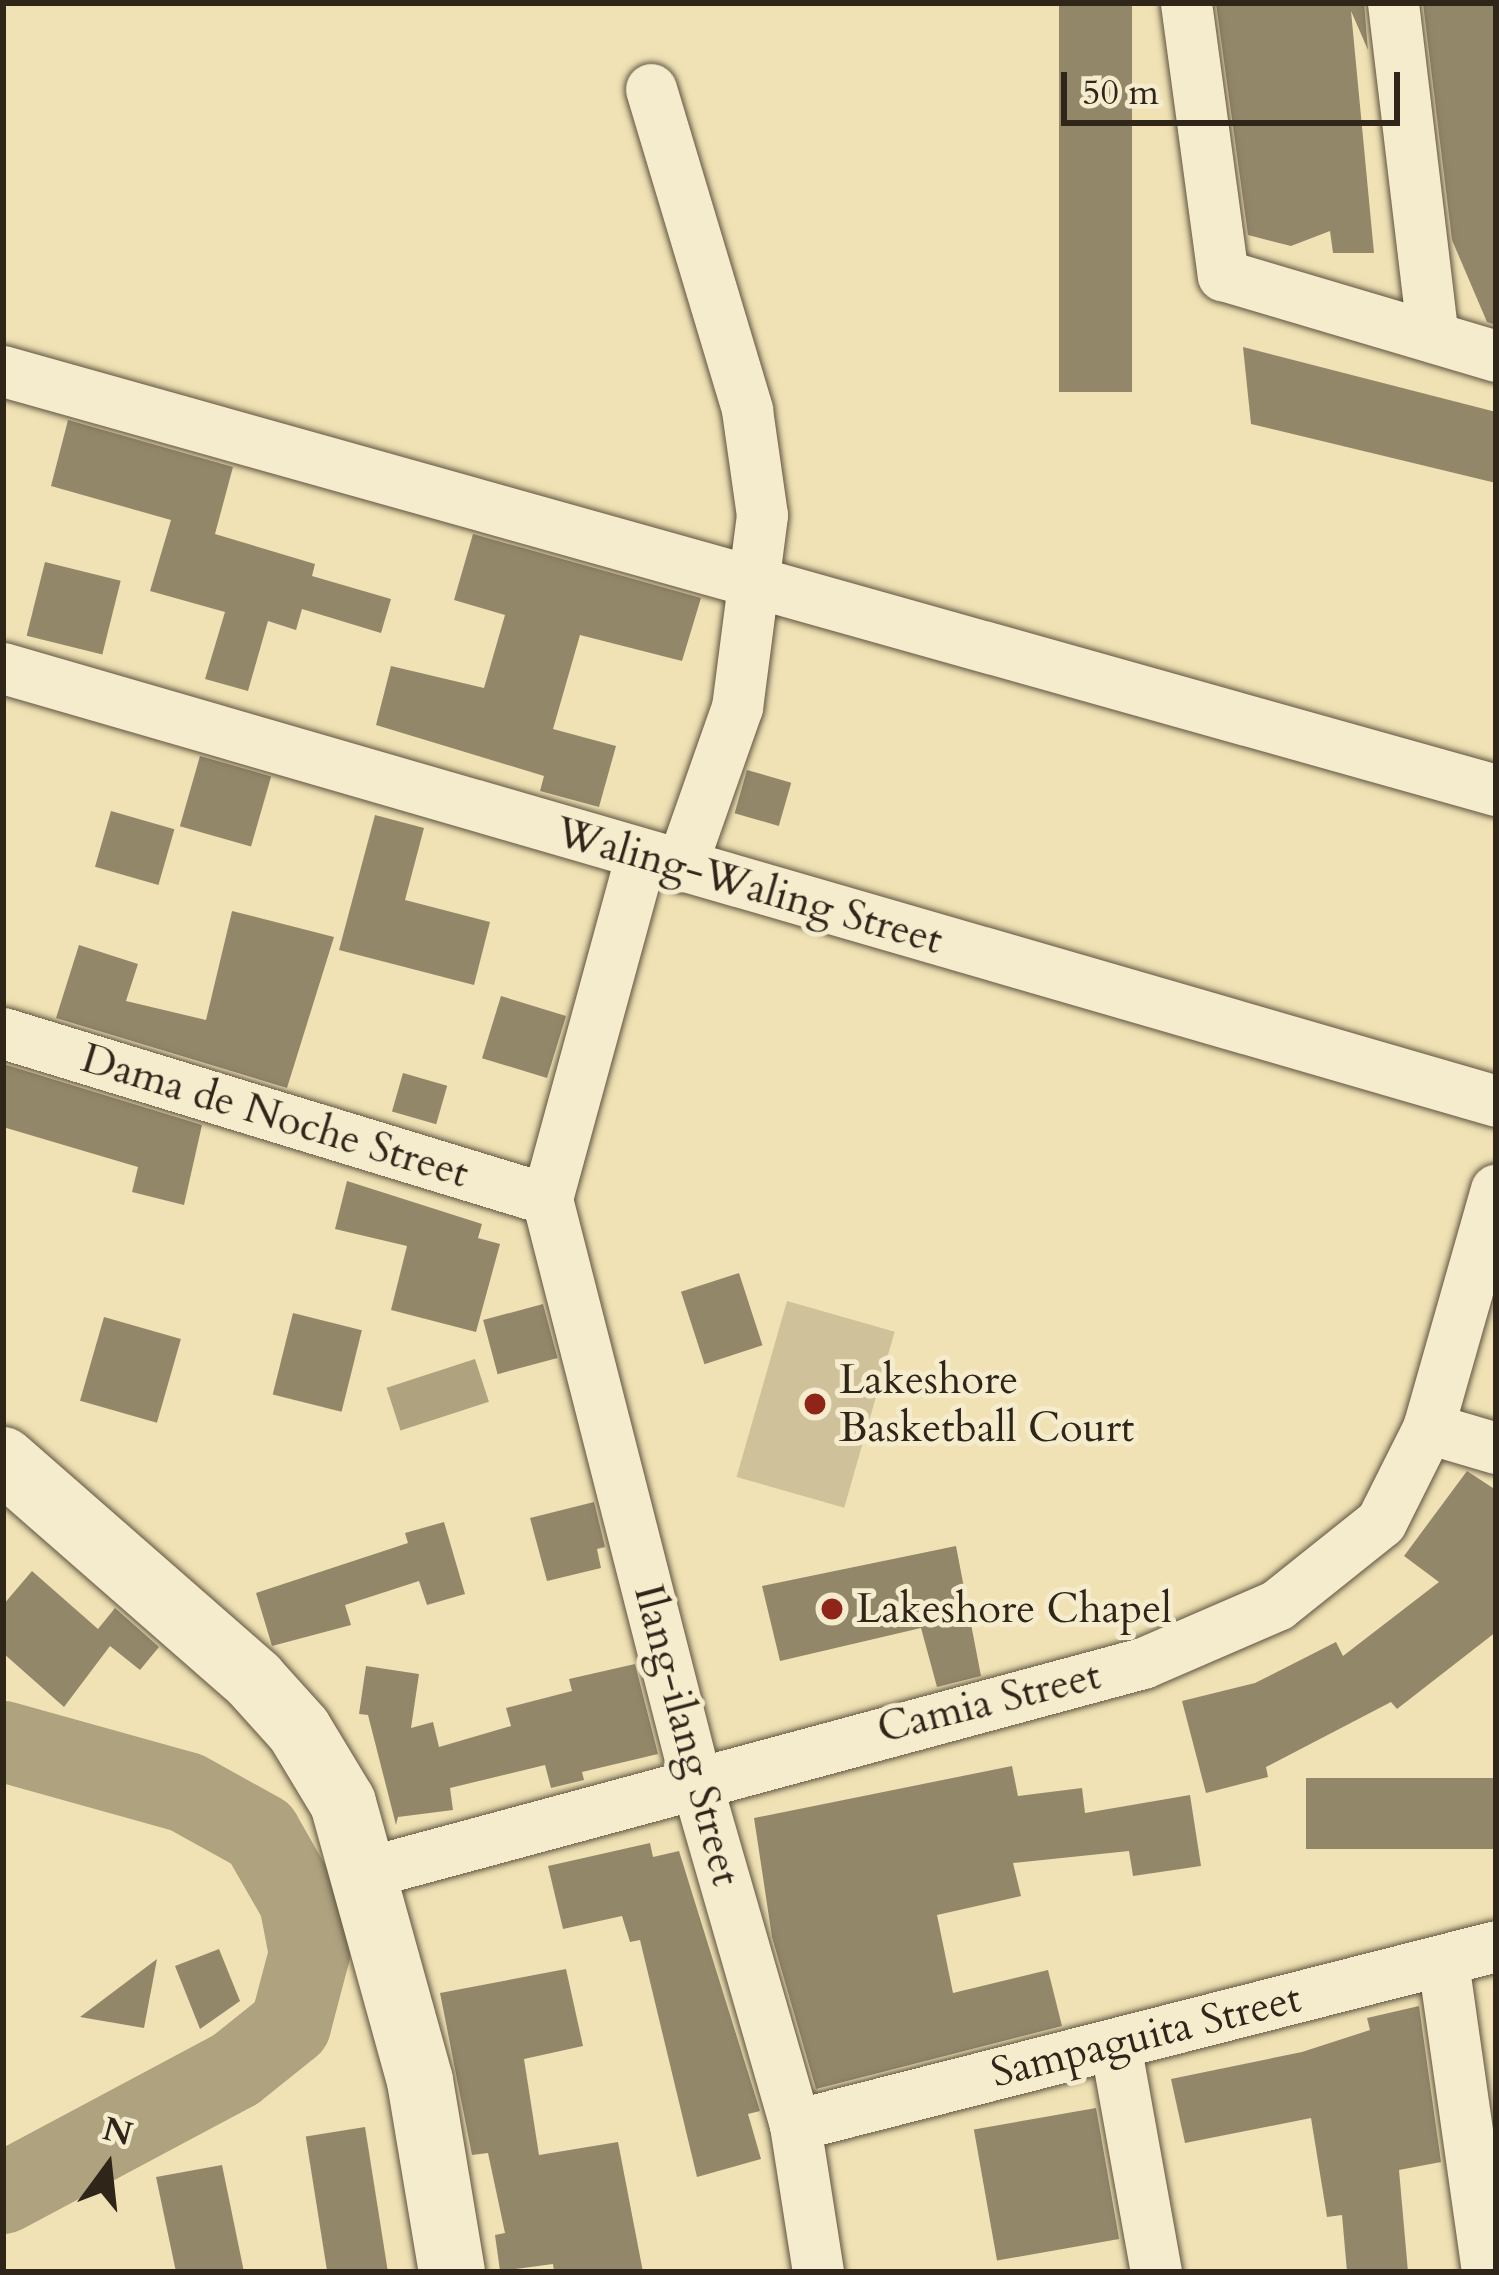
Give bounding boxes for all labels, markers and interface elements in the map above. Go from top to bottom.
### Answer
scale bar [1067,48,1406,122]
text: 50 m [1082,68,1159,117]
street label: Waling-Waling Street [550,807,948,965]
street label: Dama de Noche Street [75,1033,475,1199]
place label: Lakeshore Basketball Court [839,1355,1134,1454]
marker: Lakeshore Basketball Court [802,1391,828,1417]
street label: Ilang-ilang Street [623,1579,751,1891]
place label: Lakeshore Chapel [856,1584,1172,1634]
marker: Lakeshore Chapel [819,1596,845,1622]
street label: Camia Street [872,1650,1106,1754]
street label: Sampaguita Street [986,1973,1306,2099]
text: N [98,2106,137,2157]
north arrow [48,2107,168,2227]

